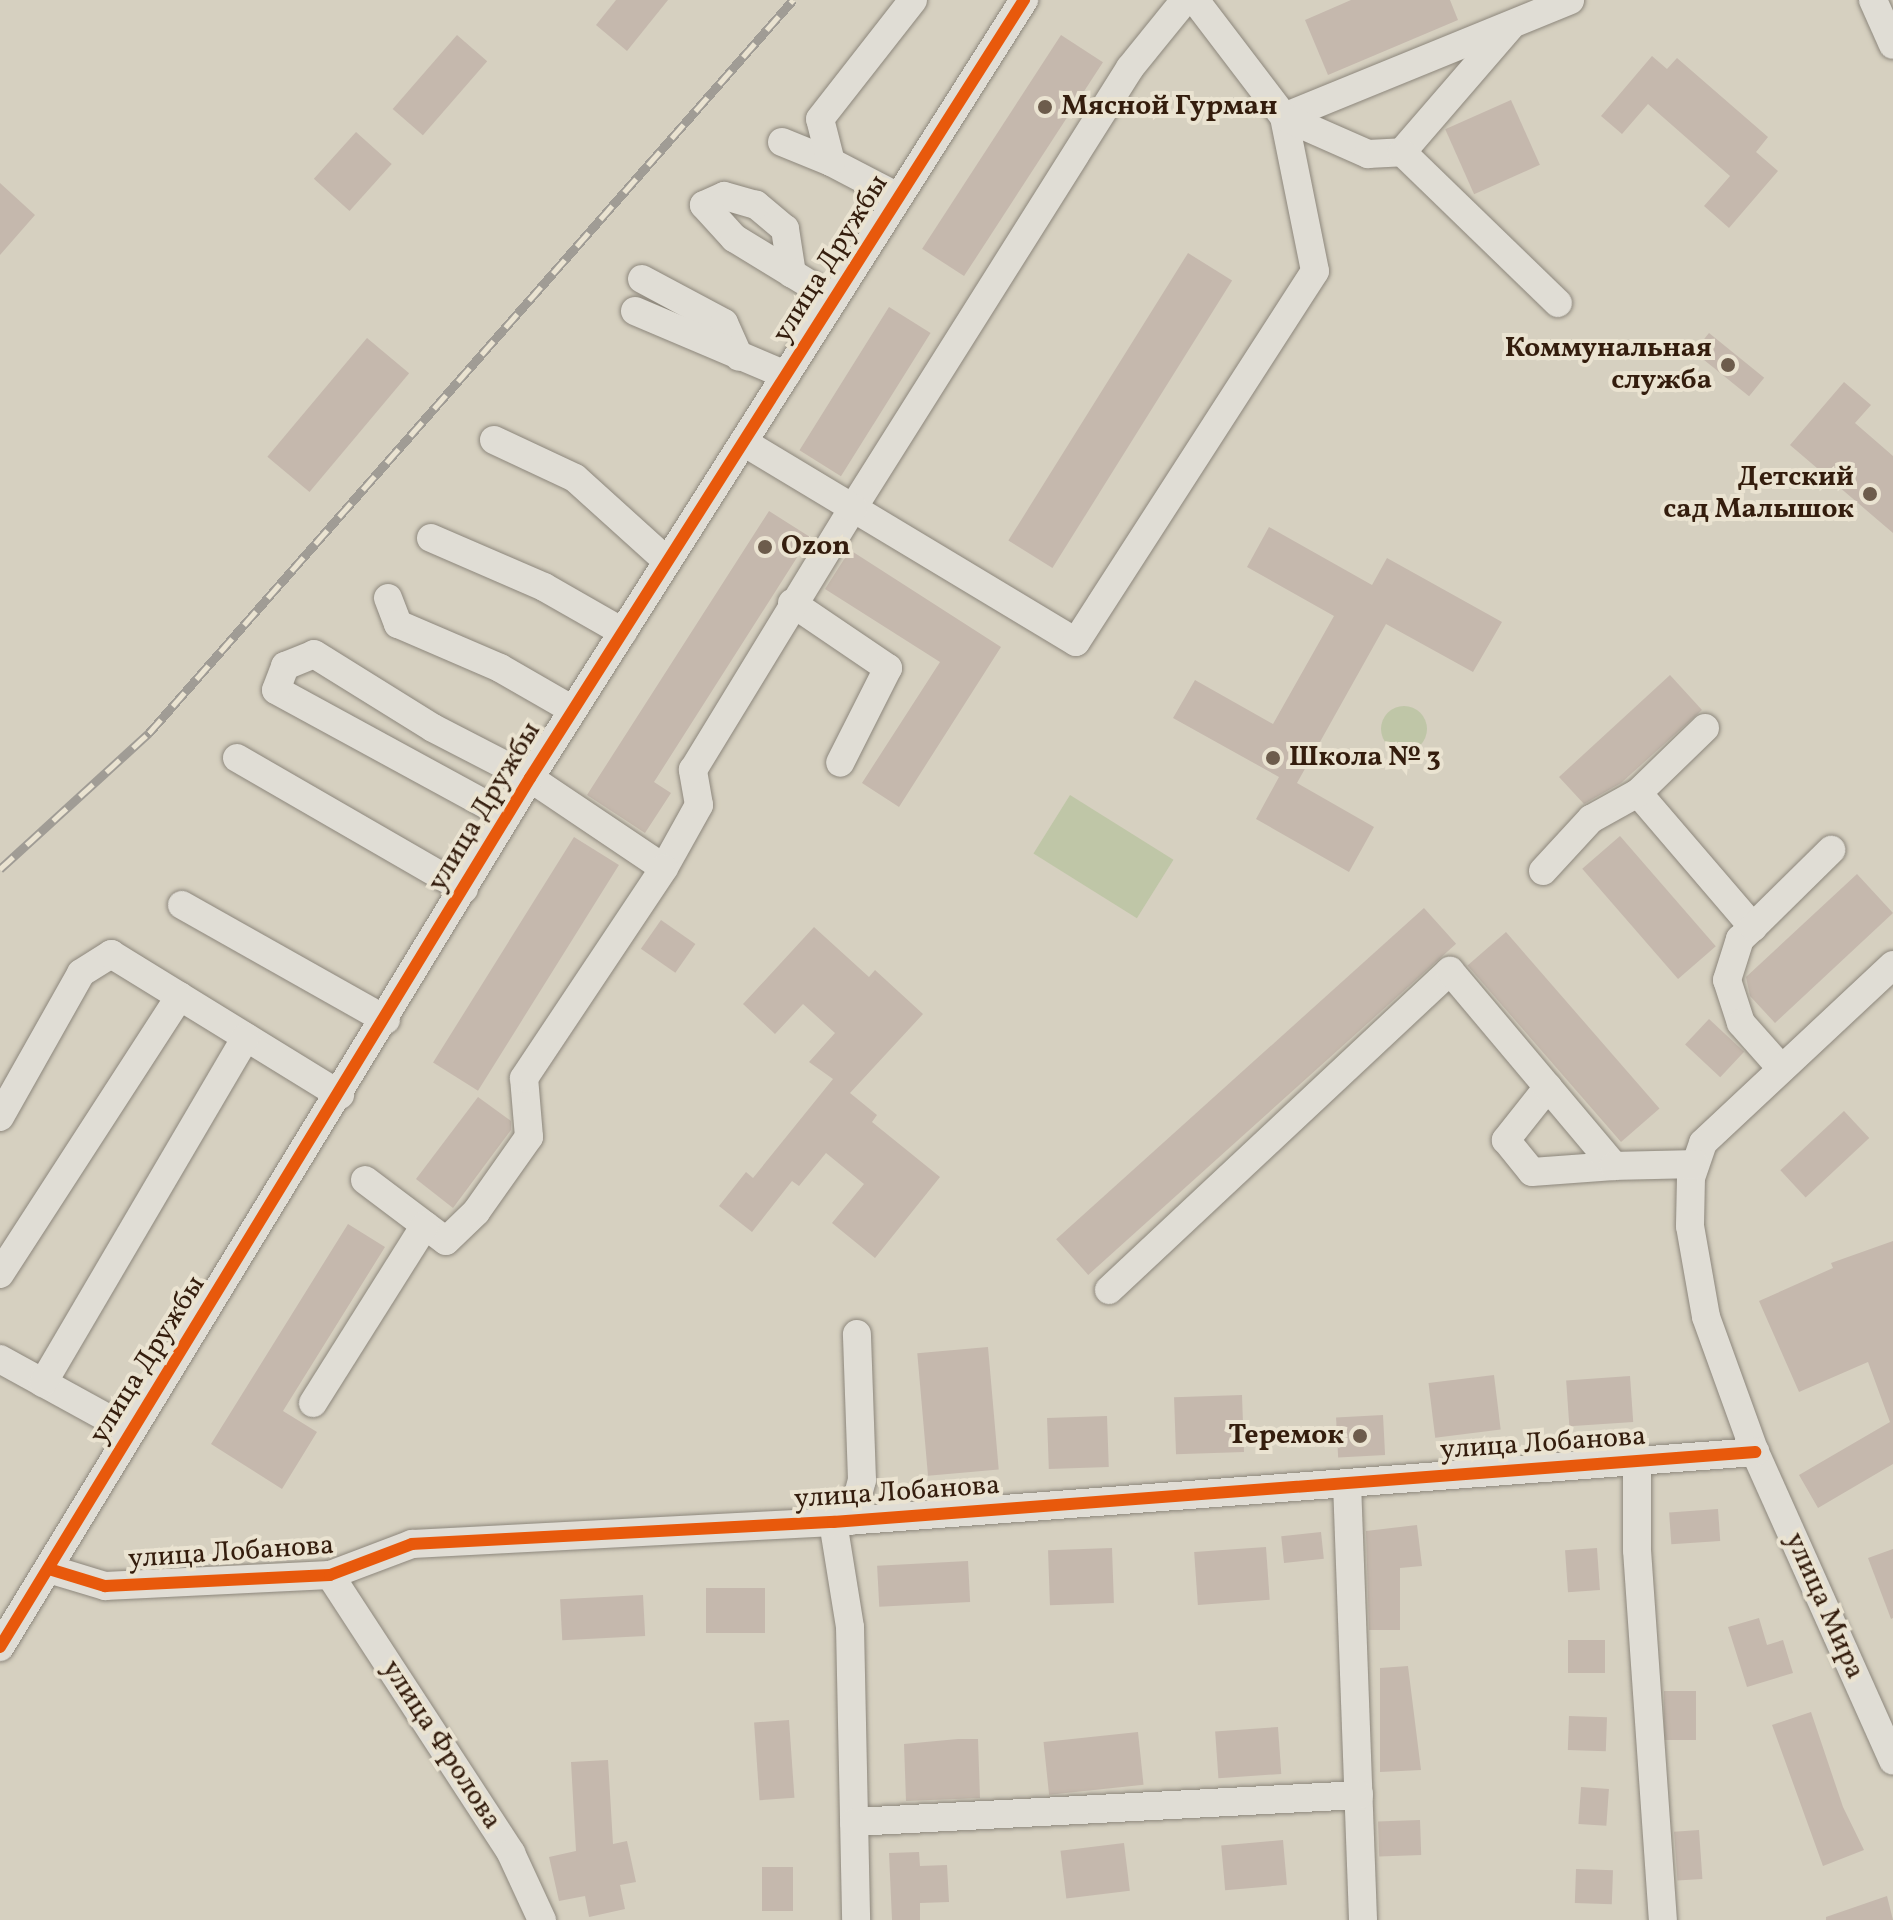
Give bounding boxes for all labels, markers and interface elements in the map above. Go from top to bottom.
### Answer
place label: Мясной Гурман [1061,90,1277,124]
marker: Мясной Гурман [1036,98,1054,116]
street label: улица Дружбы [766,169,896,349]
place label: Коммунальная служба [1505,332,1712,398]
marker: Коммунальная служба [1719,356,1737,374]
place label: Детский сад Малышок [1663,461,1854,527]
marker: Детский сад Малышок [1861,485,1879,503]
place label: Ozon [781,530,851,564]
marker: Ozon [756,538,774,556]
street label: улица Дружбы [421,716,549,898]
place label: Школа № 3 [1289,741,1441,775]
marker: Школа № 3 [1264,749,1282,767]
street label: улица Дружбы [83,1270,213,1450]
place label: Теремок [1228,1419,1344,1453]
street label: улица Лобанова [1439,1420,1647,1468]
marker: Теремок [1351,1427,1369,1445]
street label: улица Лобанова [793,1469,1001,1517]
street label: улица Мира [1777,1528,1871,1684]
street label: улица Лобанова [127,1529,335,1577]
street label: улица Фролова [374,1654,508,1836]

